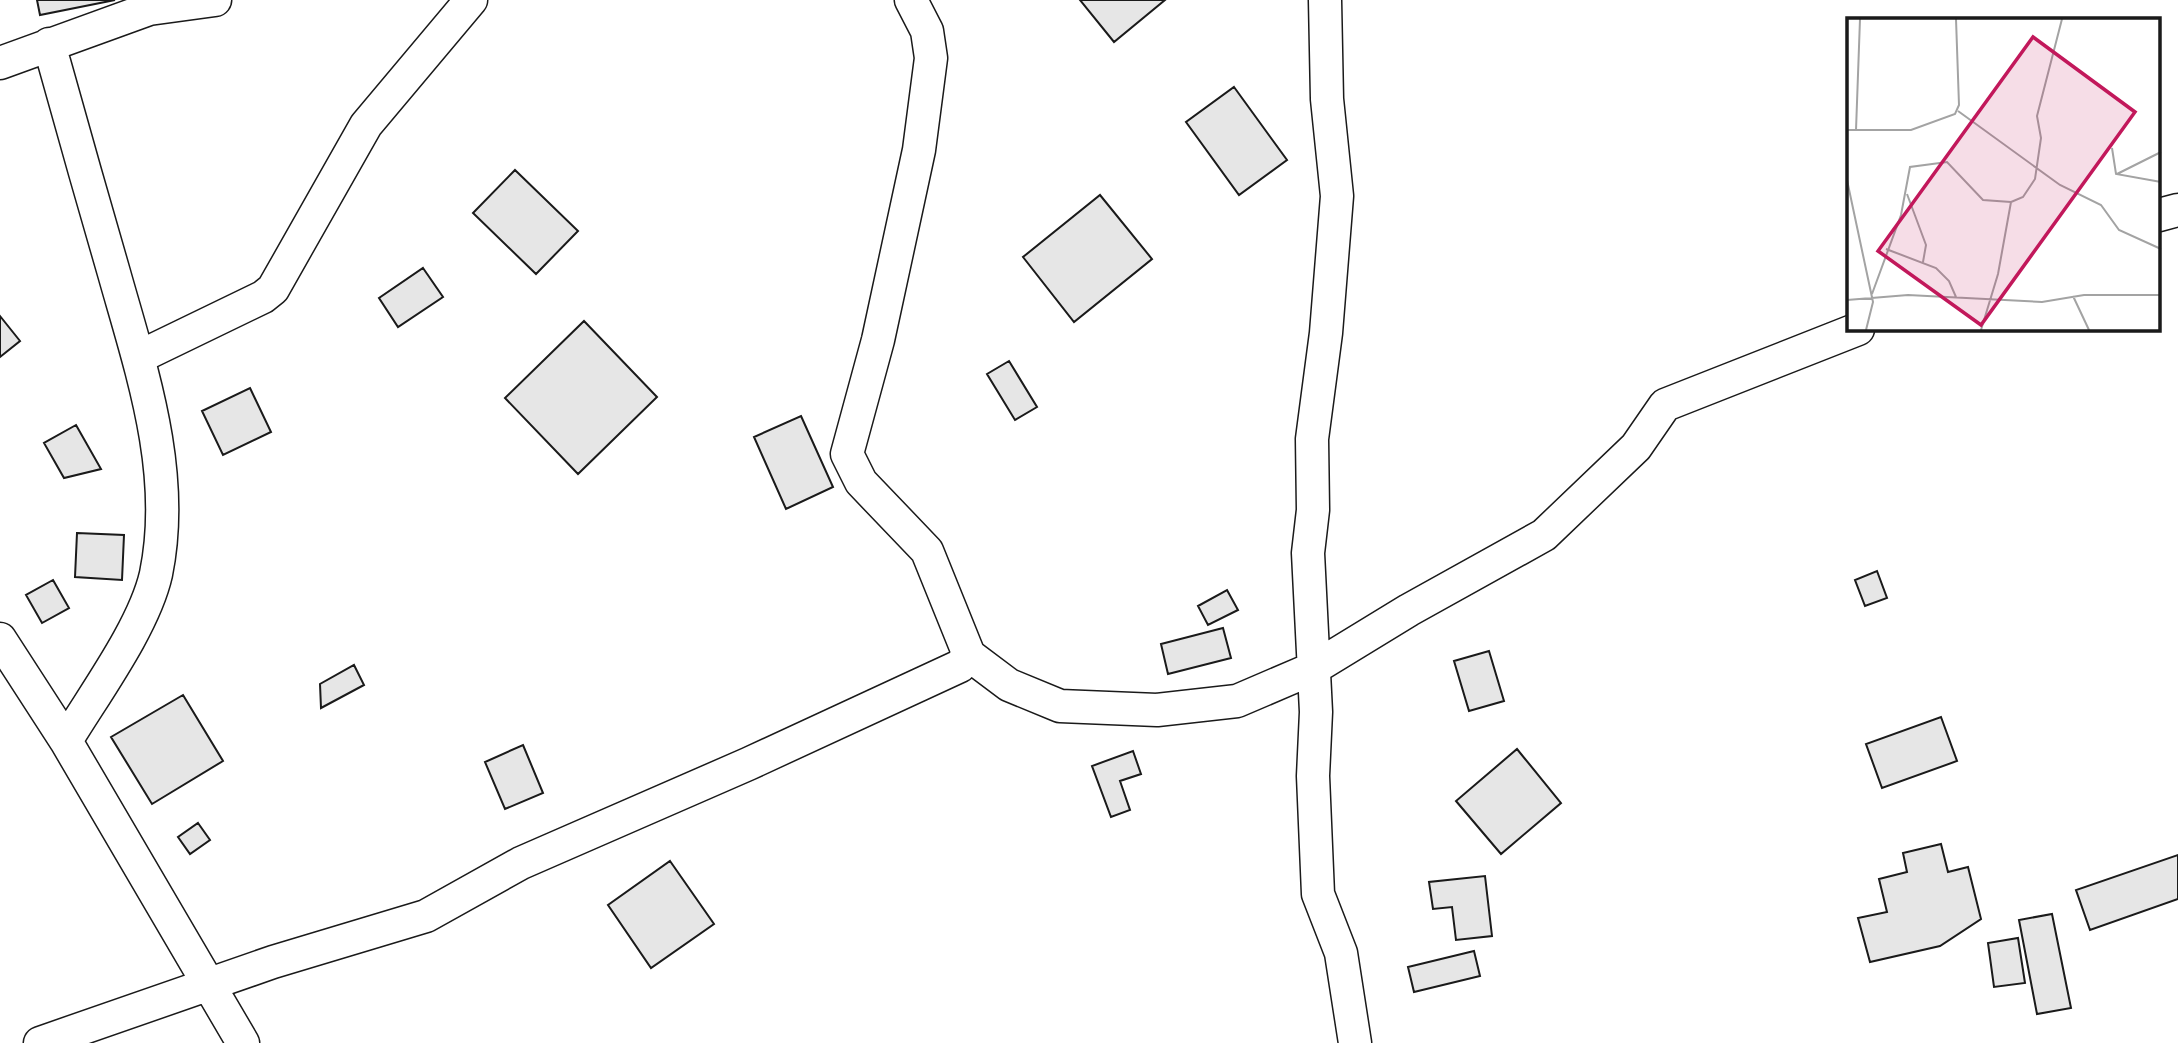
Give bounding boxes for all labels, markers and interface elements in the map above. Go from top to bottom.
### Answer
inset map [1847,18,2160,331]

